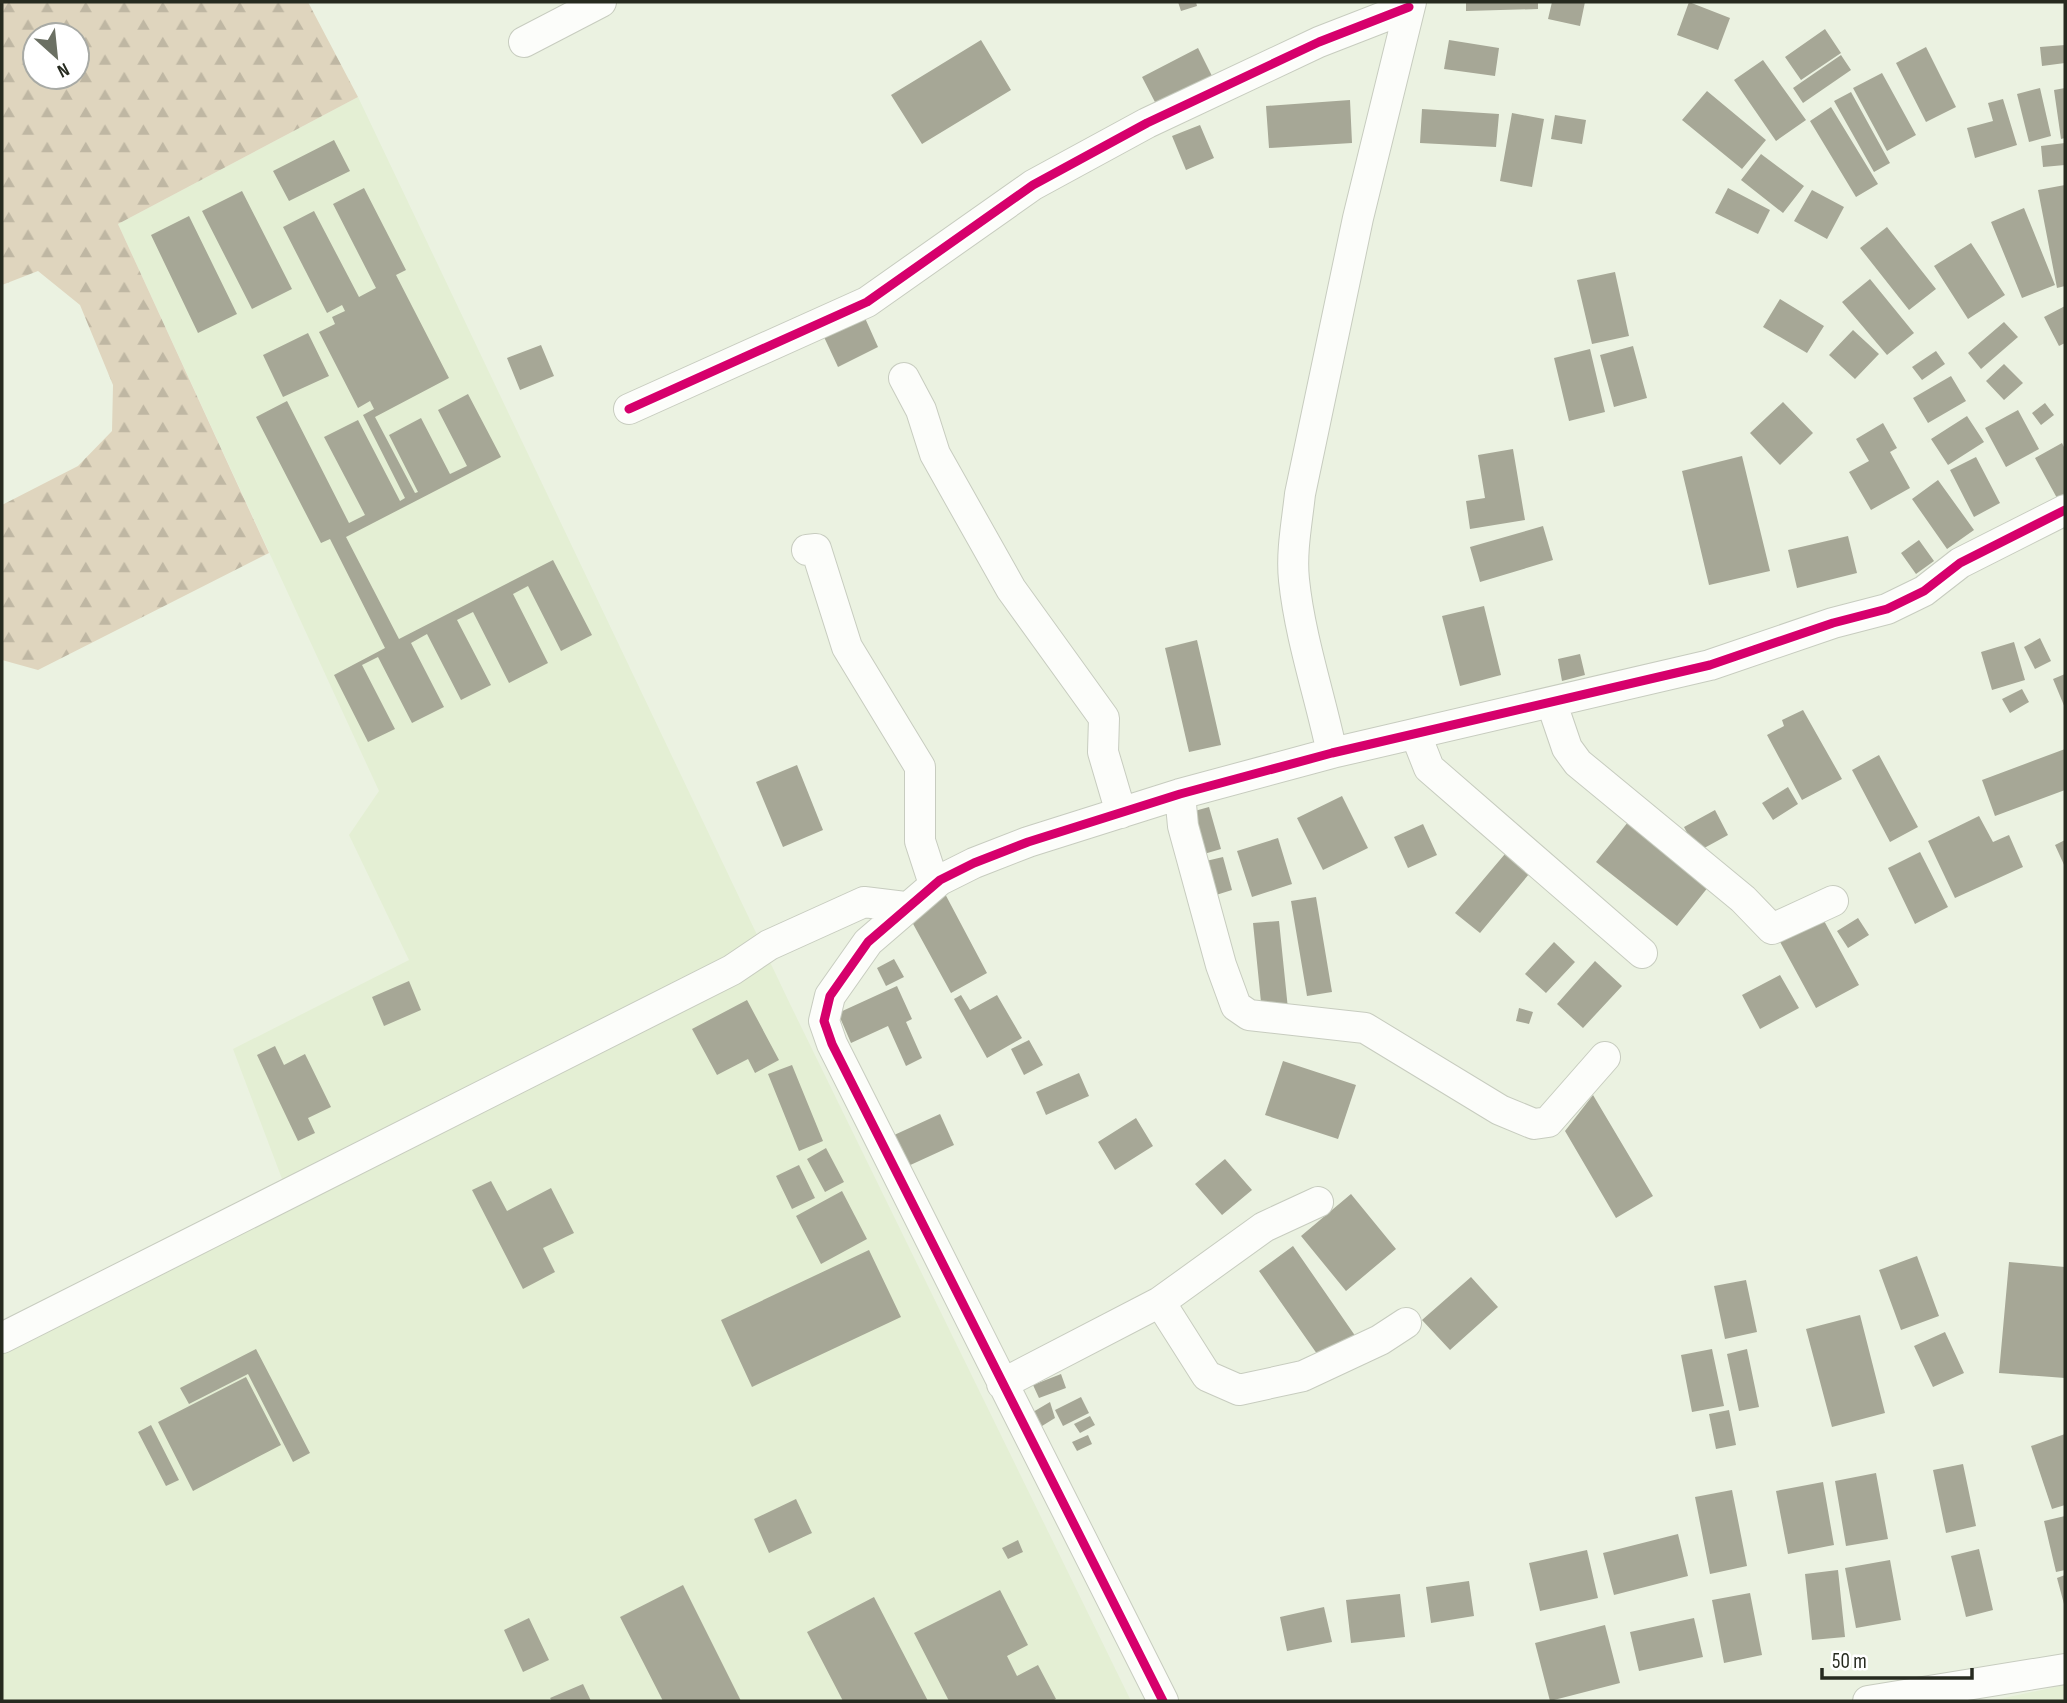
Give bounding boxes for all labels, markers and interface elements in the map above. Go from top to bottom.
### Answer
north arrow [21,21,91,91]
text: N [53,57,73,82]
scale bar [1822,1636,1972,1680]
text: 50 m [1832,1649,1867,1674]

